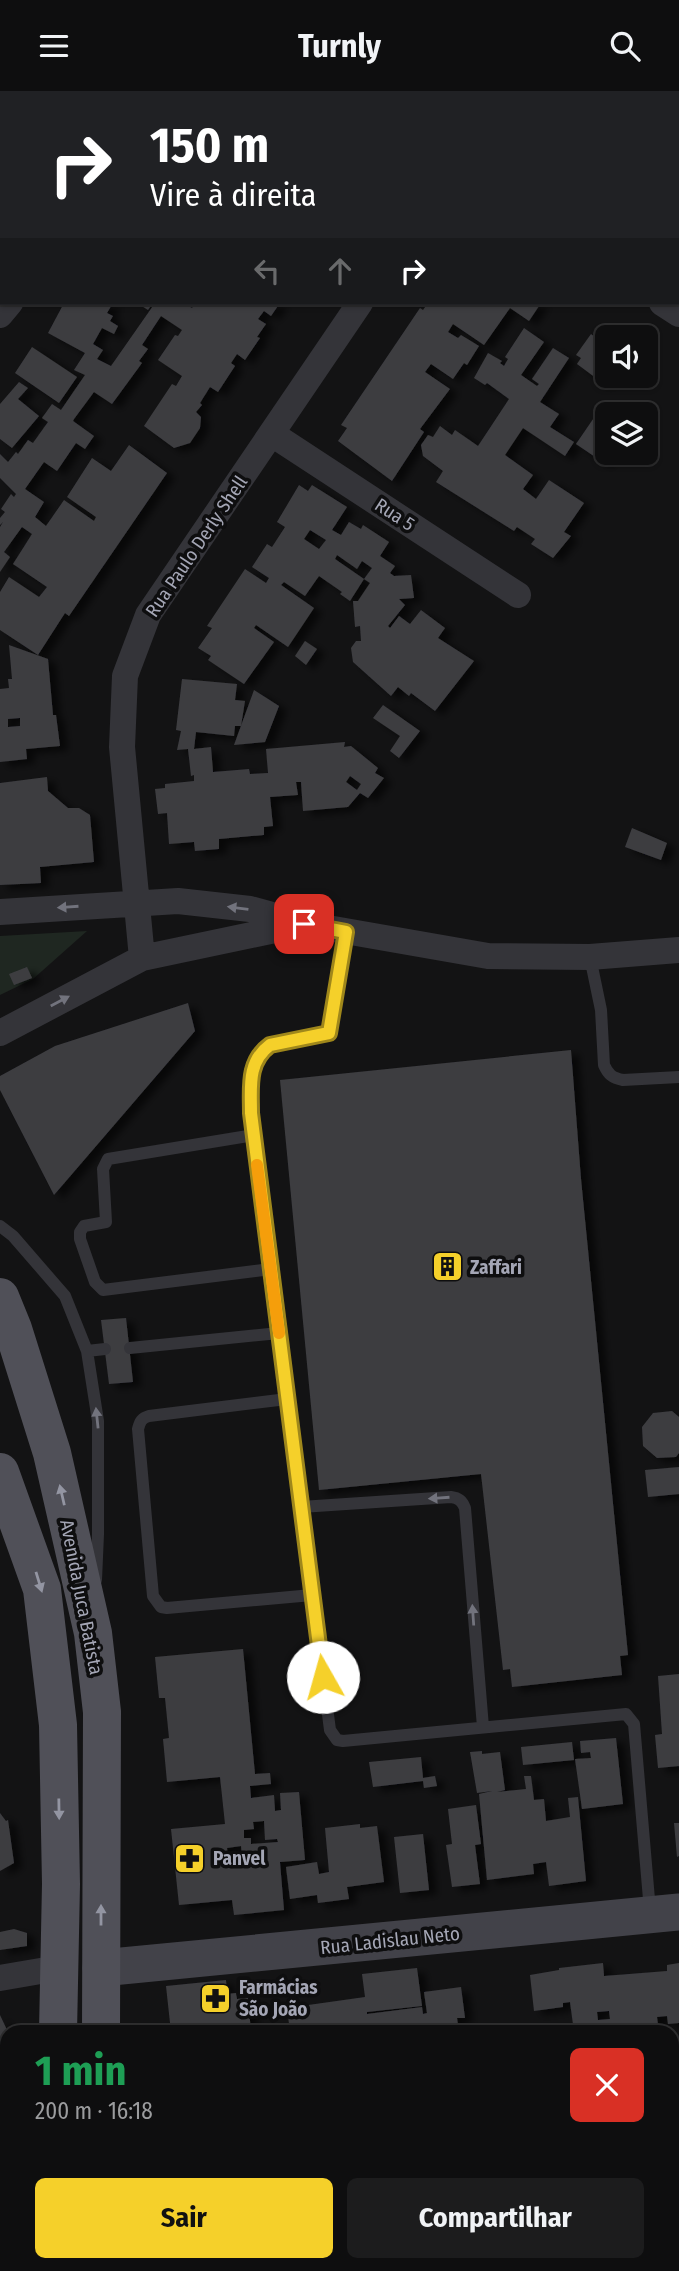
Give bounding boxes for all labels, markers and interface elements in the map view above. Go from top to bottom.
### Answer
icon: menu [35,27,73,65]
text: Turnly [298,27,381,65]
icon: search [606,27,644,65]
text: 150 m [150,116,269,175]
icon: right [35,119,126,210]
text: Vire à direita [150,176,316,214]
icon: left [248,252,286,290]
icon: ahead [321,252,359,290]
icon: right [394,252,432,290]
map controls [595,325,658,465]
button: sound [595,325,658,388]
button: layers [595,402,658,465]
street label: Rua Paulo Derly Shell [141,471,252,621]
street label: Rua 5 [371,493,419,536]
pin [274,894,334,954]
one-way arrow [57,902,79,913]
one-way arrow [227,902,249,913]
icon: arrive [285,905,323,943]
one-way arrow [51,995,70,1007]
building icon: Zaffari [430,1250,464,1284]
place label: Zaffari [470,1256,522,1279]
one-way arrow [91,1406,102,1428]
one-way arrow [56,1484,67,1506]
one-way arrow [428,1492,450,1503]
street label: Avenida Juca Batista [55,1518,108,1677]
one-way arrow [34,1572,44,1593]
one-way arrow [467,1604,478,1626]
position arrow [286,1640,360,1714]
one-way arrow [54,1798,65,1820]
pharmacy icon: Panvel [173,1841,207,1875]
place label: Panvel [213,1847,266,1870]
one-way arrow [95,1903,107,1925]
street label: Rua Ladislau Neto [319,1922,461,1959]
place label: Farmácias São João [239,1976,318,2021]
pharmacy icon: Farmácias São João [199,1981,233,2015]
text: 1 min [35,2046,126,2096]
button: close [570,2048,644,2122]
text: 200 m · 16:18 [35,2097,153,2125]
button: Sair [35,2178,333,2258]
button: Compartilhar [347,2178,644,2258]

